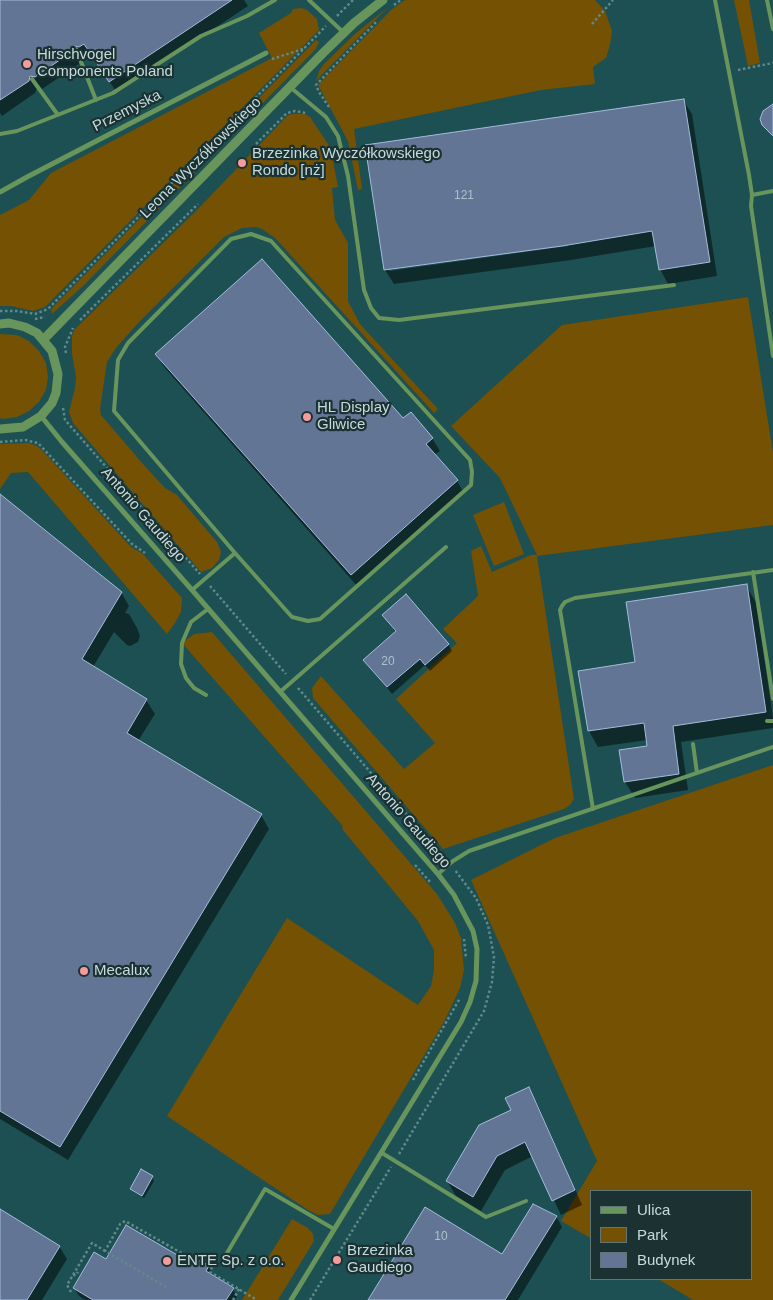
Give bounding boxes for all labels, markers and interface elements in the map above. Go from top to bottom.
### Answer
place label: Hirschvogel Components Poland [37,46,173,81]
marker: Hirschvogel Components Poland [21,58,33,70]
street label: Przemyska [90,86,164,136]
street label: Leona Wyczółkowskiego [137,94,265,222]
place label: Brzezinka Wyczółkowskiego Rondo [nż] [252,145,440,180]
marker: Brzezinka Wyczółkowskiego Rondo [nż] [236,157,248,169]
house number: 121 [454,189,474,203]
place label: HL Display Gliwice [317,399,390,434]
marker: HL Display Gliwice [301,411,313,423]
street label: Antonio Gaudiego [97,464,189,566]
house number: 20 [381,655,395,669]
street label: Antonio Gaudiego [362,770,454,872]
place label: Mecalux [94,962,150,980]
marker: Mecalux [78,965,90,977]
legend [590,1190,753,1280]
text: Ulica [637,1201,670,1218]
text: Park [637,1226,668,1243]
house number: 10 [434,1230,448,1244]
place label: Brzezinka Gaudiego [347,1242,413,1277]
text: Budynek [637,1251,695,1268]
place label: ENTE Sp. z o.o. [177,1252,285,1270]
marker: Brzezinka Gaudiego [331,1254,343,1266]
marker: ENTE Sp. z o.o. [161,1255,173,1267]

